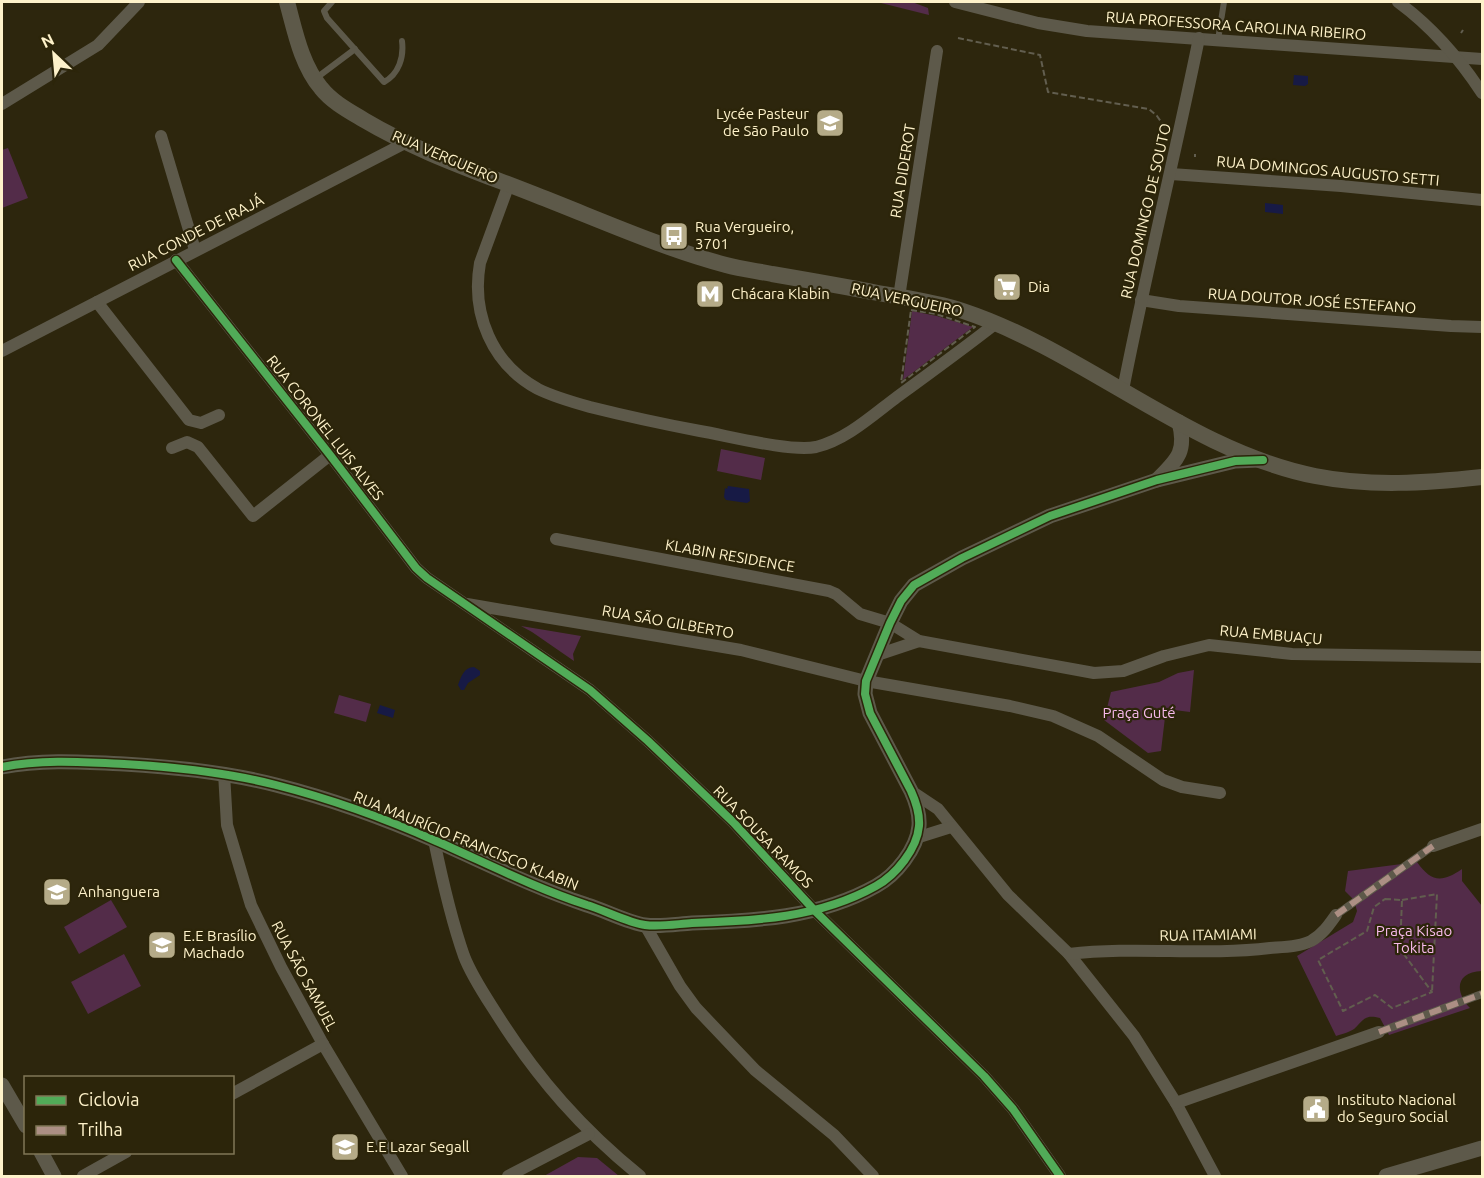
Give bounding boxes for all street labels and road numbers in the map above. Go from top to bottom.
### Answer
street label: RUA PROFESSORA CAROLINA RIBEIRO [1105,8,1367,43]
street label: RUA DIDEROT [887,122,918,219]
street label: RUA DOMINGO DE SOUTO [1117,122,1174,300]
street label: RUA VERGUEIRO [390,127,501,187]
street label: RUA DOMINGOS AUGUSTO SETTI [1216,152,1440,189]
street label: RUA CONDE DE IRAJÁ [125,191,267,274]
street label: RUA VERGUEIRO [850,279,964,320]
street label: RUA DOUTOR JOSÉ ESTEFANO [1207,285,1417,316]
street label: RUA CORONEL LUIS ALVES [263,352,387,504]
street label: KLABIN RESIDENCE [664,536,796,575]
street label: RUA SÃO GILBERTO [601,602,735,641]
street label: RUA EMBUAÇU [1219,622,1323,647]
street label: RUA SOUSA RAMOS [710,782,817,891]
street label: RUA MAURÍCIO FRANCISCO KLABIN [351,787,581,894]
street label: RUA SÃO SAMUEL [268,918,341,1034]
street label: RUA ITAMIAMI [1159,925,1257,944]

